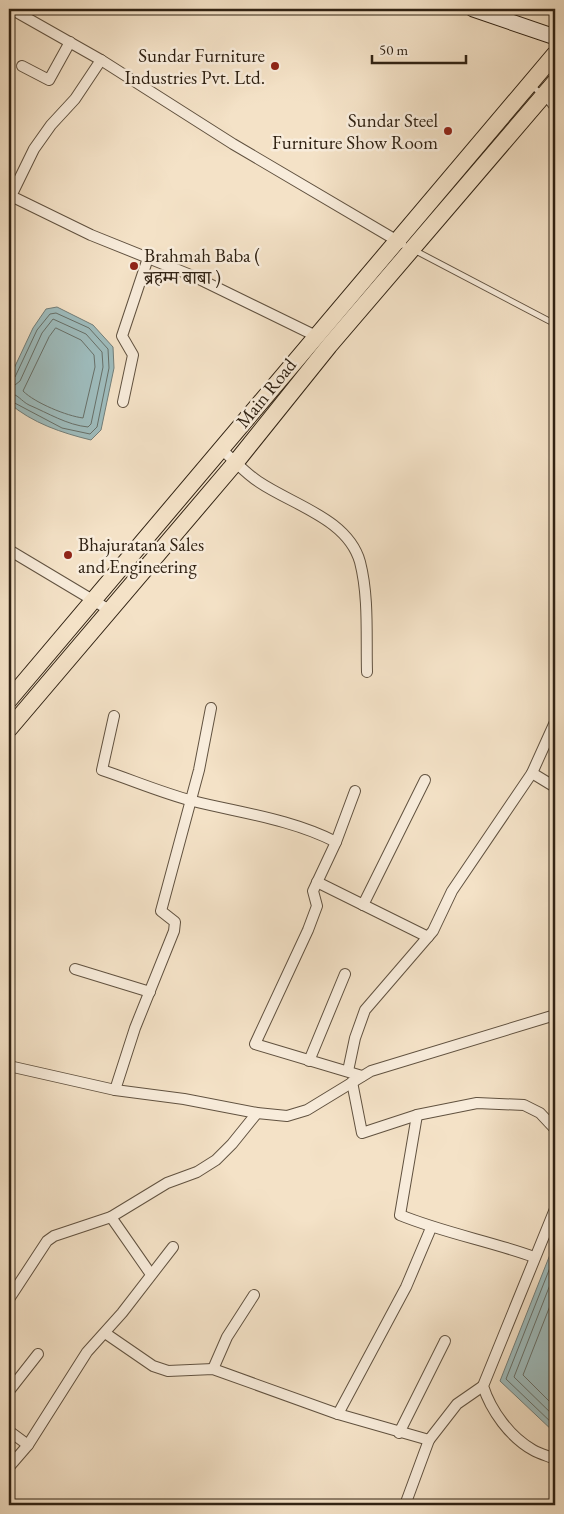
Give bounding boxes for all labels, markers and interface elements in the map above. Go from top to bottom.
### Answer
scale bar [372,32,465,64]
text: 50 m [379,40,408,59]
place label: Sundar Furniture Industries Pvt. Ltd. [124,43,265,90]
marker: Sundar Furniture Industries Pvt. Ltd. [269,60,281,72]
place label: Sundar Steel Furniture Show Room [272,108,438,155]
marker: Sundar Steel Furniture Show Room [442,125,454,137]
place label: Brahmah Baba ( ब्रहम्म बाबा ) [143,243,260,290]
marker: Brahmah Baba ( ब्रहम्म बाबा ) [128,260,140,272]
street label: Main Road [230,353,302,433]
place label: Bhajuratana Sales and Engineering [78,532,204,579]
marker: Bhajuratana Sales and Engineering [62,549,74,561]

